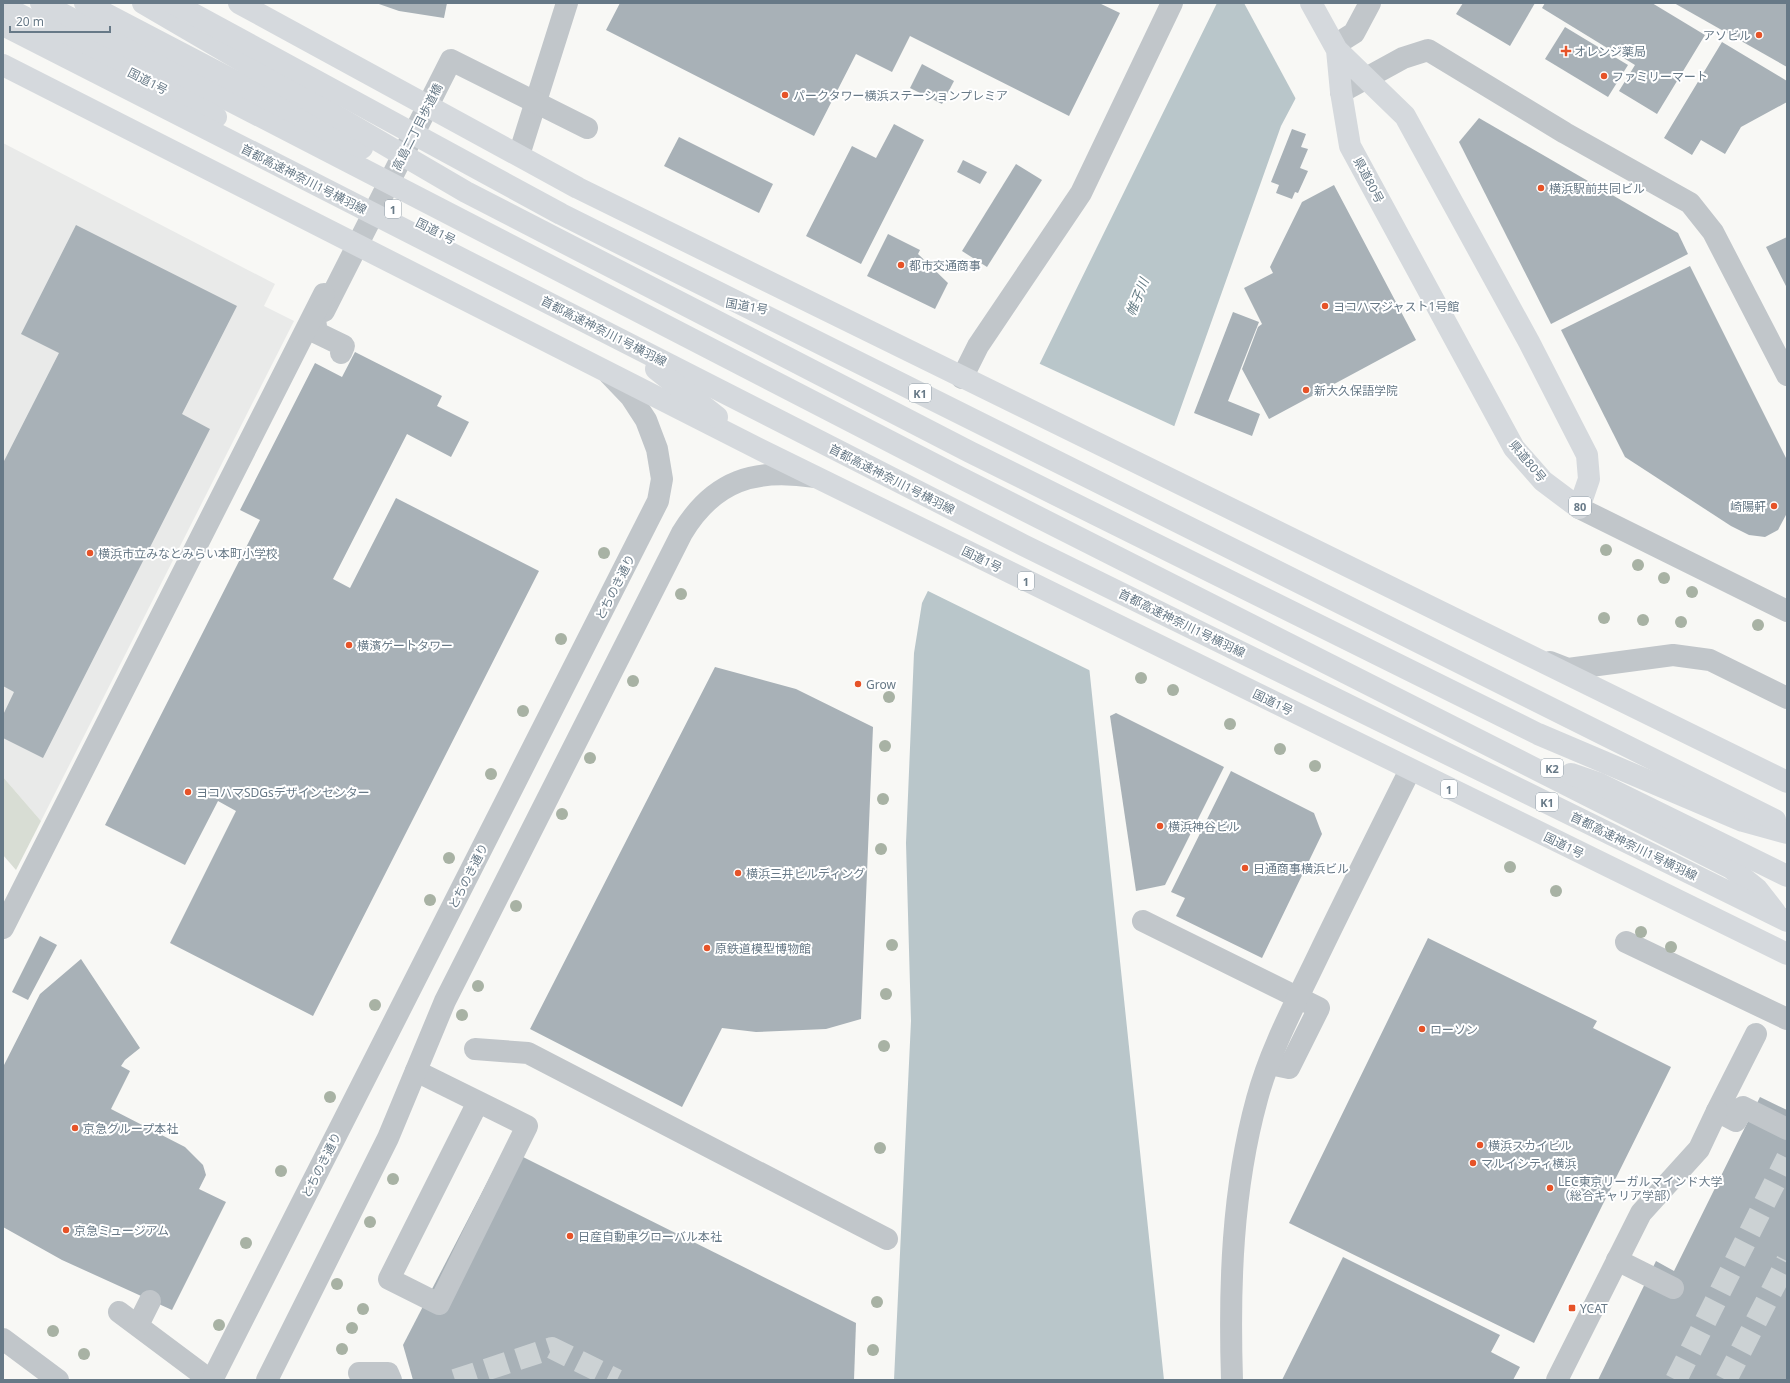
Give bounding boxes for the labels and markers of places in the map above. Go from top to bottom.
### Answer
place label: アソビル [1703,27,1751,44]
marker: アソビル [1754,30,1764,40]
place label: オレンジ薬局 [1574,43,1646,60]
marker: オレンジ薬局 [1561,46,1571,56]
place label: ファミリーマート [1612,68,1708,85]
marker: ファミリーマート [1599,71,1609,81]
place label: パークタワー横浜ステーションプレミア [793,87,1008,104]
marker: パークタワー横浜ステーションプレミア [780,90,790,100]
place label: 横浜駅前共同ビル [1549,180,1645,197]
marker: 横浜駅前共同ビル [1536,183,1546,193]
place label: 都市交通商事 [909,257,981,274]
marker: 都市交通商事 [896,260,906,270]
place label: ヨコハマジャスト1号館 [1333,298,1459,315]
marker: ヨコハマジャスト1号館 [1320,301,1330,311]
place label: 新大久保語学院 [1314,382,1398,399]
marker: 新大久保語学院 [1301,385,1311,395]
place label: 崎陽軒 [1730,498,1766,515]
marker: 崎陽軒 [1769,501,1779,511]
place label: 横浜市立みなとみらい本町小学校 [98,545,278,562]
marker: 横浜市立みなとみらい本町小学校 [85,548,95,558]
place label: 横濱ゲートタワー [357,637,453,654]
marker: 横濱ゲートタワー [344,640,354,650]
place label: Grow [866,676,896,693]
marker: Grow [853,679,863,689]
place label: ヨコハマSDGsデザインセンター [196,784,370,801]
marker: ヨコハマSDGsデザインセンター [183,787,193,797]
place label: 横浜神谷ビル [1168,818,1240,835]
marker: 横浜神谷ビル [1155,821,1165,831]
place label: 日通商事横浜ビル [1253,860,1349,877]
marker: 日通商事横浜ビル [1240,863,1250,873]
place label: 横浜三井ビルディング [746,865,865,882]
marker: 横浜三井ビルディング [733,868,743,878]
place label: 原鉄道模型博物館 [715,940,811,957]
marker: 原鉄道模型博物館 [702,943,712,953]
place label: ローソン [1430,1021,1478,1038]
marker: ローソン [1417,1024,1427,1034]
place label: 京急グループ本社 [83,1120,178,1137]
marker: 京急グループ本社 [70,1123,80,1133]
place label: 横浜スカイビル [1488,1137,1572,1154]
marker: 横浜スカイビル [1475,1140,1485,1150]
place label: マルイシティ横浜 [1481,1155,1576,1172]
marker: マルイシティ横浜 [1468,1158,1478,1168]
place label: LEC東京リーガルマインド大学 （総合キャリア学部） [1558,1173,1723,1204]
marker: LEC東京リーガルマインド大学 （総合キャリア学部） [1545,1183,1555,1193]
place label: 京急ミュージアム [74,1222,169,1239]
marker: 京急ミュージアム [61,1225,71,1235]
place label: 日産自動車グローバル本社 [578,1228,722,1245]
marker: 日産自動車グローバル本社 [565,1231,575,1241]
place label: YCAT [1580,1300,1608,1317]
marker: YCAT [1567,1303,1577,1313]

